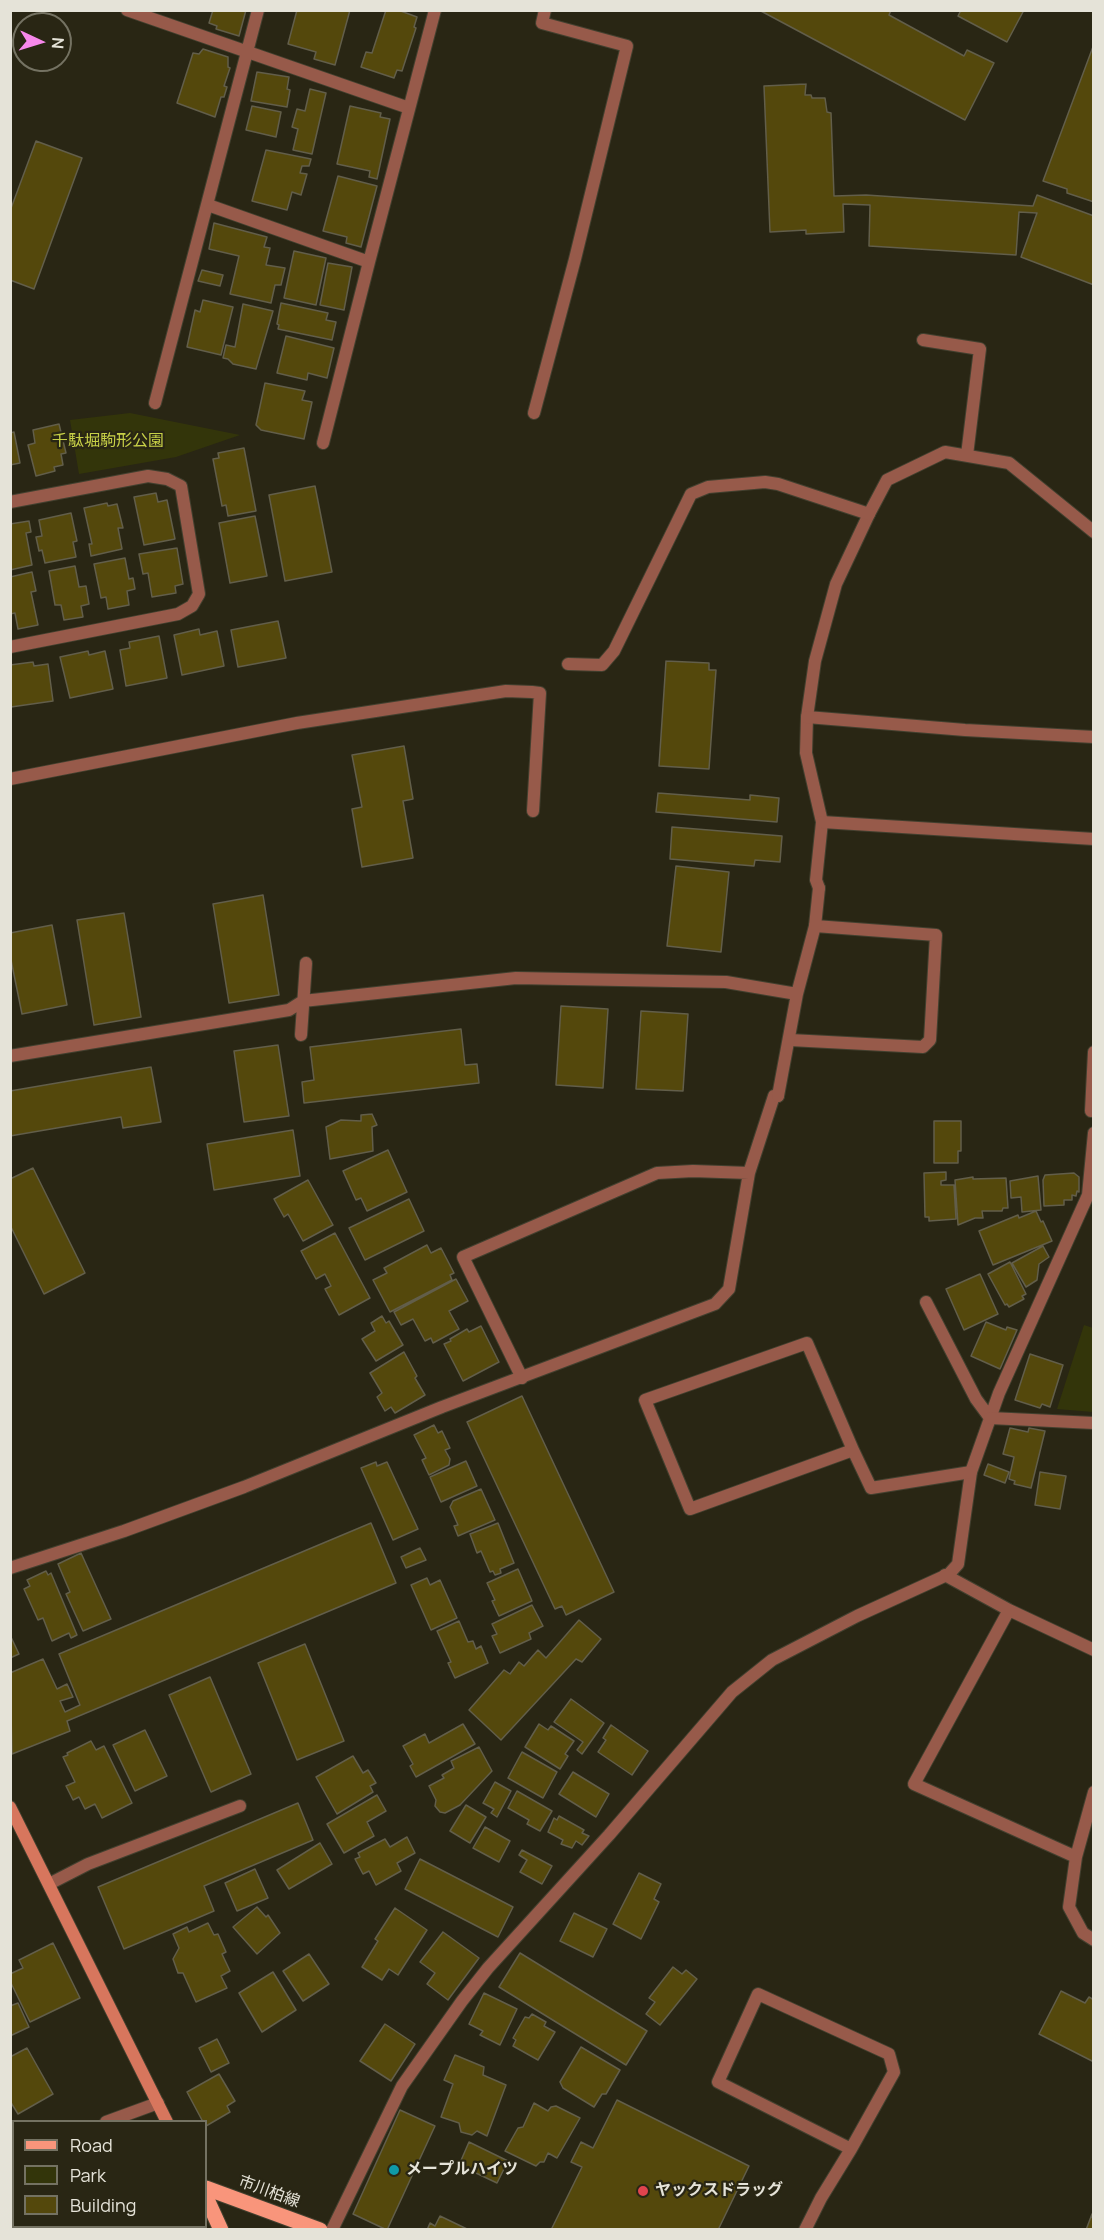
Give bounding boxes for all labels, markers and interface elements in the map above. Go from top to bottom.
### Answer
north arrow [12,12,72,72]
text: N [47,37,69,50]
park label: 千駄堀駒形公園 [52,432,164,452]
legend [12,2120,207,2228]
text: Road [70,2133,113,2157]
place label: メープルハイツ [406,2160,518,2180]
text: Park [70,2163,106,2187]
marker: メープルハイツ [387,2163,401,2177]
street label: 市川柏線 [236,2172,302,2212]
place label: ヤックスドラッグ [655,2181,783,2201]
marker: ヤックスドラッグ [636,2184,650,2198]
text: Building [70,2193,136,2217]

